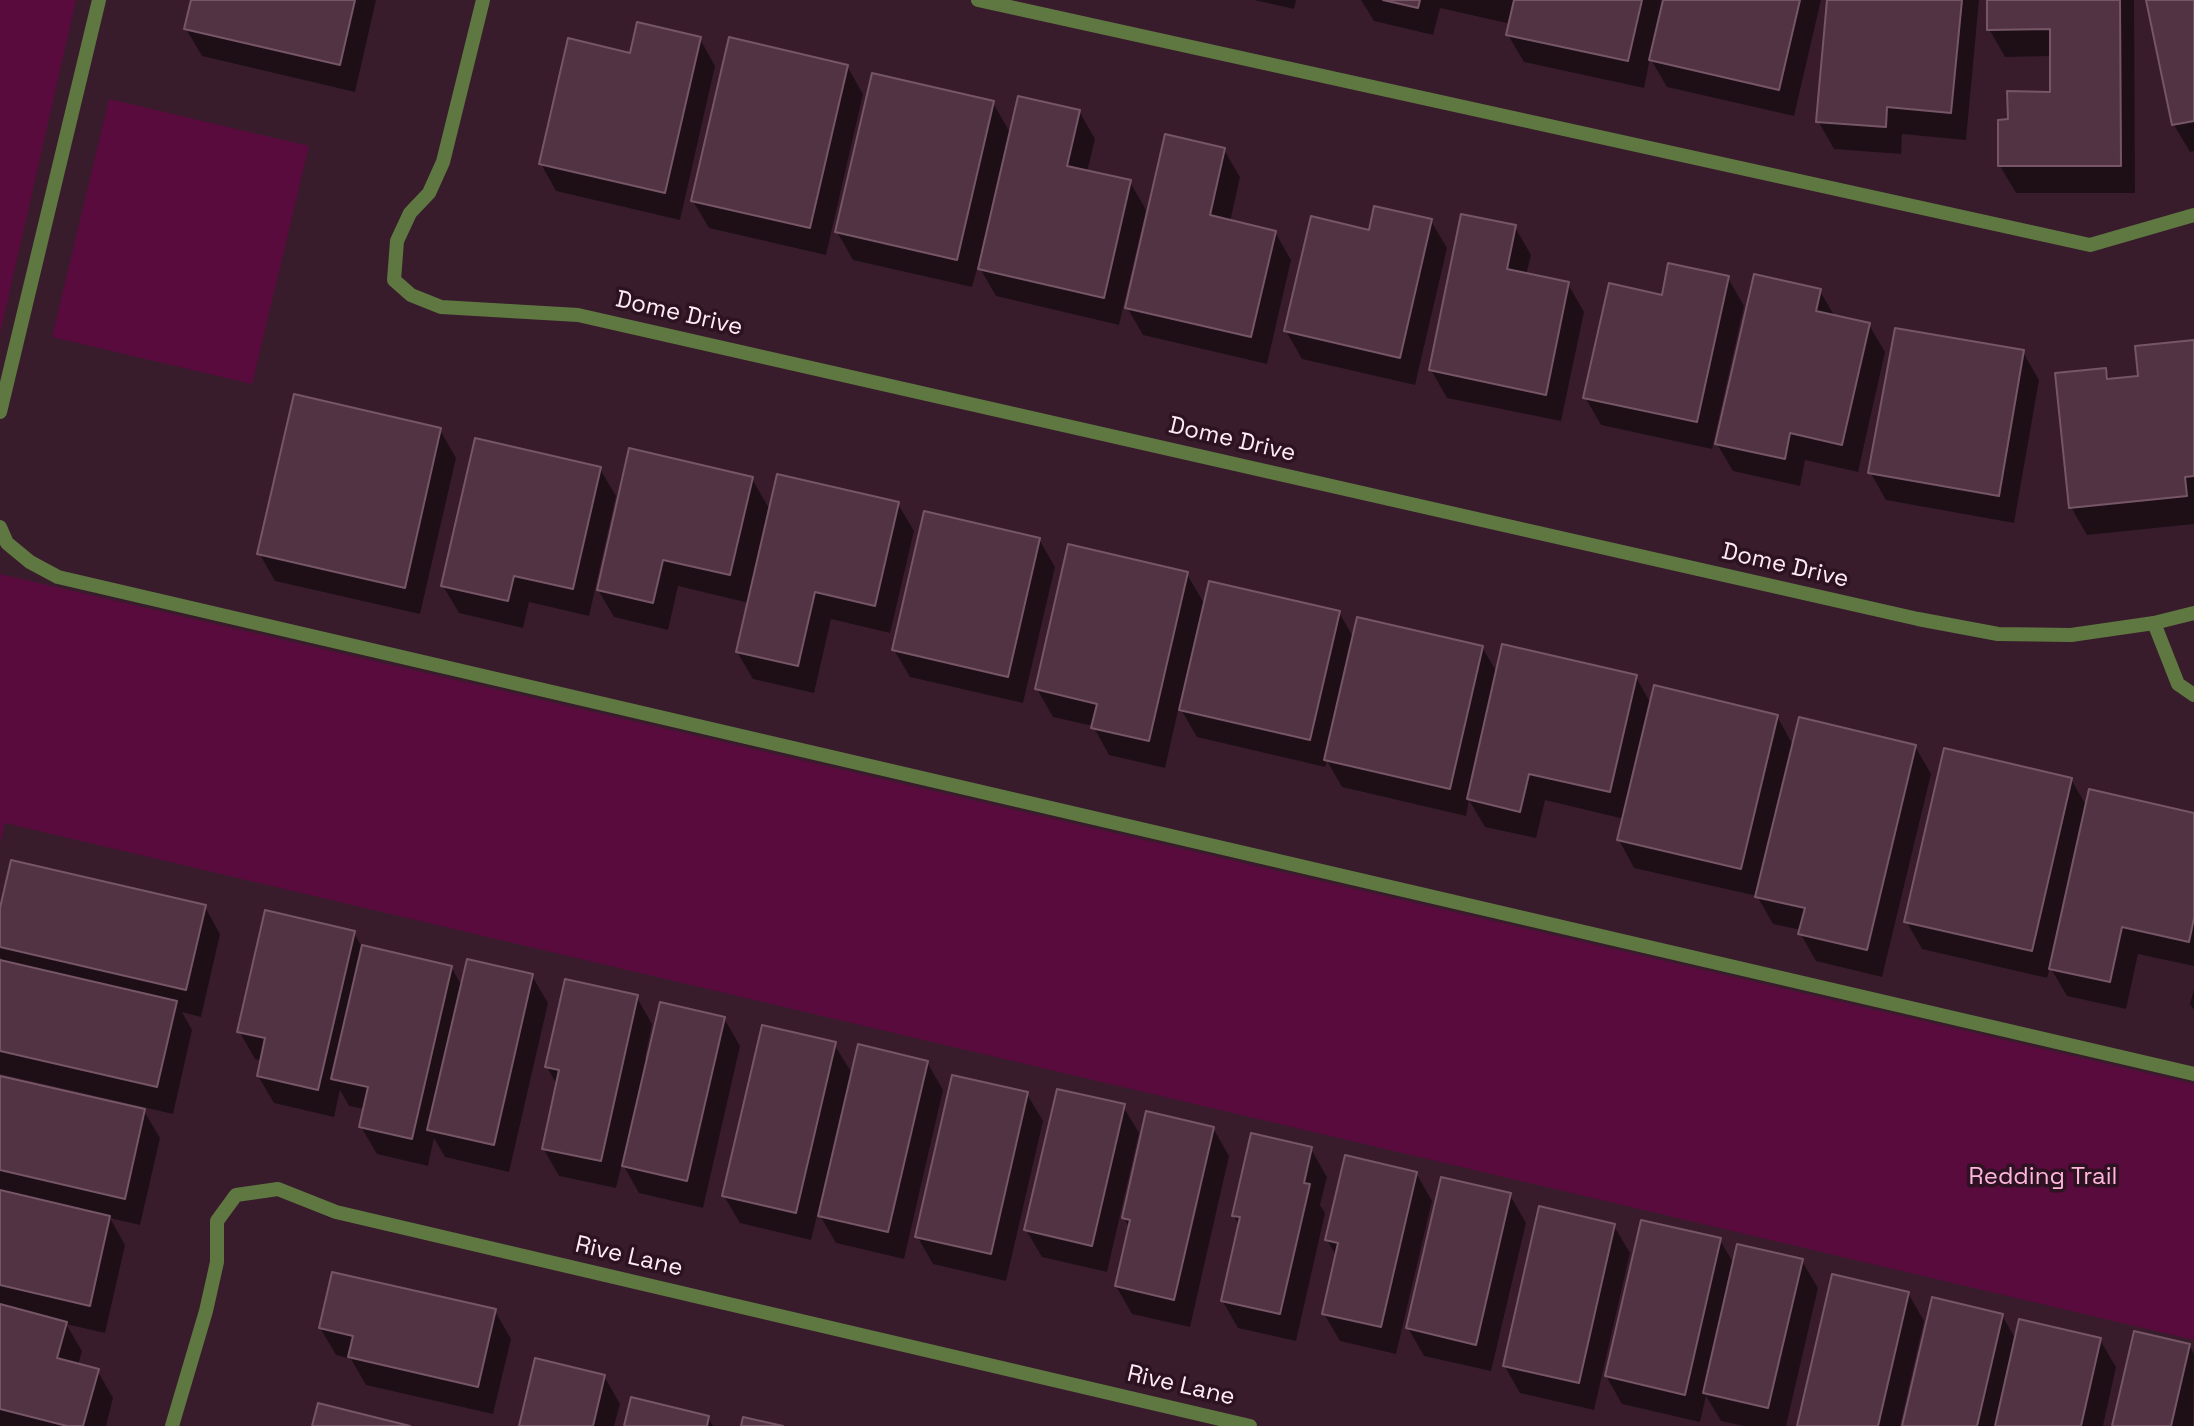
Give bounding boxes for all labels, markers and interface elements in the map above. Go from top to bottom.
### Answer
street label: Dome Drive [613,285,745,343]
street label: Dome Drive [1166,411,1298,469]
street label: Dome Drive [1719,537,1851,595]
park label: Redding Trail [1969,1163,2117,1191]
street label: Rive Lane [572,1231,686,1283]
street label: Rive Lane [1124,1360,1238,1412]

